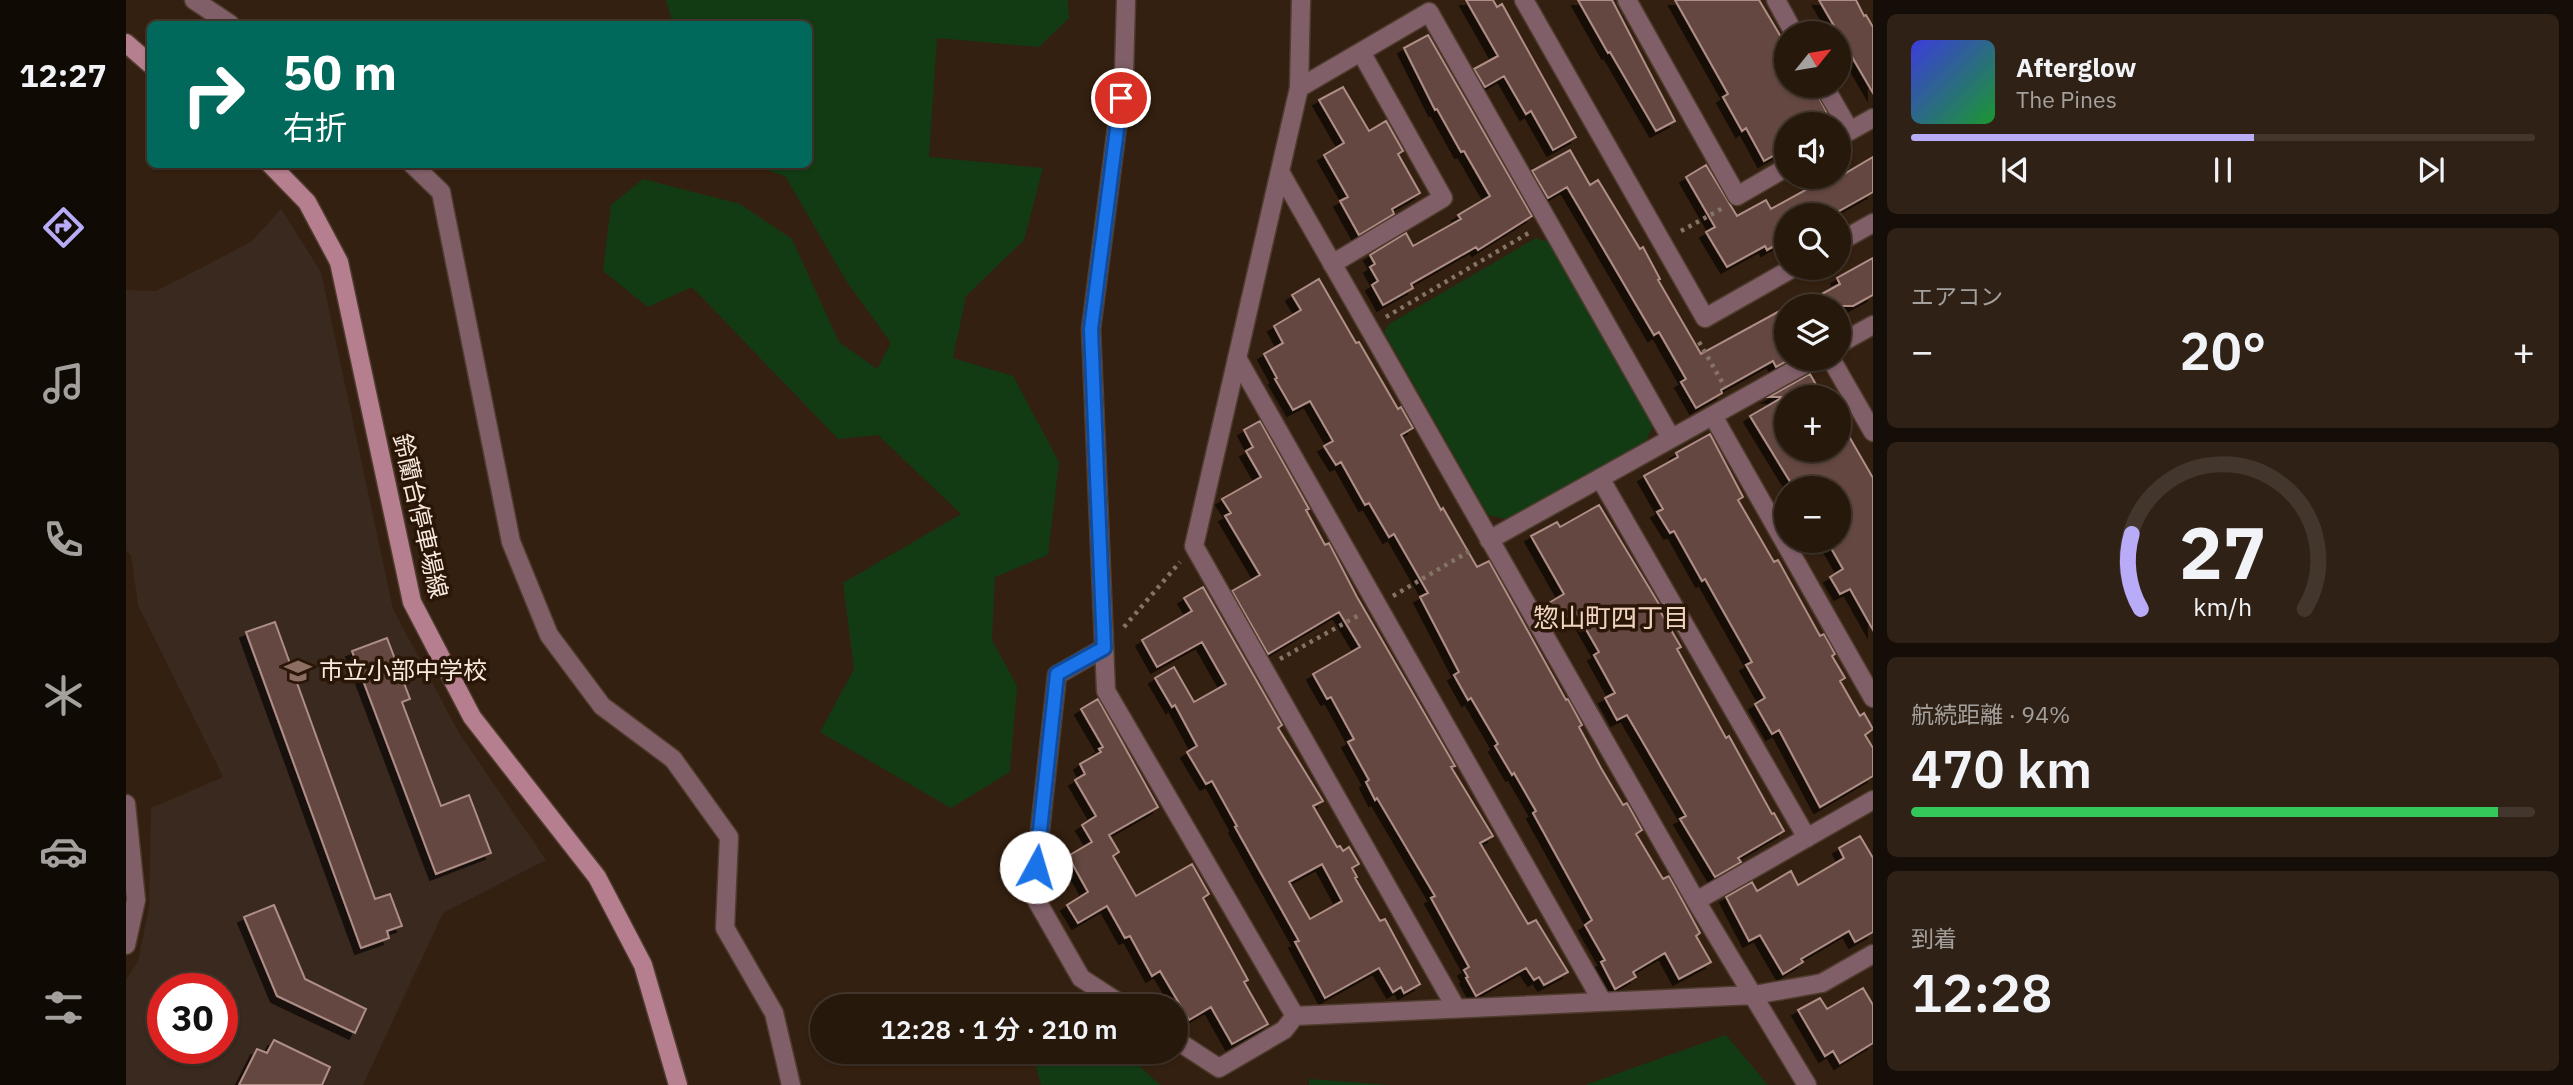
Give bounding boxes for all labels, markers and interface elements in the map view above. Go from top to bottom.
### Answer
north arrow [1774,21,1852,98]
map controls [1774,21,1851,553]
text: 50 m [283,40,397,103]
icon: right [168,49,259,140]
text: Afterglow [2016,50,2136,84]
text: 12:27 [19,54,107,96]
pin [1091,68,1151,128]
icon: arrive [1102,79,1140,117]
text: The Pines [2016,84,2117,114]
text: 右折 [283,106,347,148]
button: sound [1774,112,1851,189]
icon: previous [1996,151,2034,189]
icon: pause [2204,151,2242,189]
icon: next [2412,151,2450,189]
icon: directions [39,203,88,252]
button: search [1774,203,1851,280]
text: エアコン [1911,281,2003,311]
button: layers [1774,294,1851,371]
text: 20° [2180,317,2266,384]
text: − [1911,326,1934,375]
text: + [2512,326,2535,375]
icon: music [39,359,88,408]
button: + [1774,385,1851,462]
street label: 鈴蘭台停車場線 [386,430,455,601]
button: − [1774,476,1851,553]
text: 27 [2179,504,2267,599]
icon: phone [39,515,88,564]
text: km/h [2194,589,2252,622]
district label: 惣山町四丁目 [1533,600,1689,634]
place label: 市立小部中学校 [319,654,487,686]
school or university icon: 市立小部中学校 [283,656,313,686]
icon: climate [39,671,88,720]
text: 航続距離 · 94% [1911,699,2070,729]
text: 470 km [1911,735,2092,802]
icon: car [39,827,88,876]
position arrow [999,830,1073,904]
text: 到着 [1911,923,1957,953]
text: 12:28 [1911,959,2052,1026]
speed limit sign: 30 [147,973,238,1064]
icon: filters [39,983,88,1032]
text: 12:28 · 1 分 · 210 m [880,1012,1118,1046]

